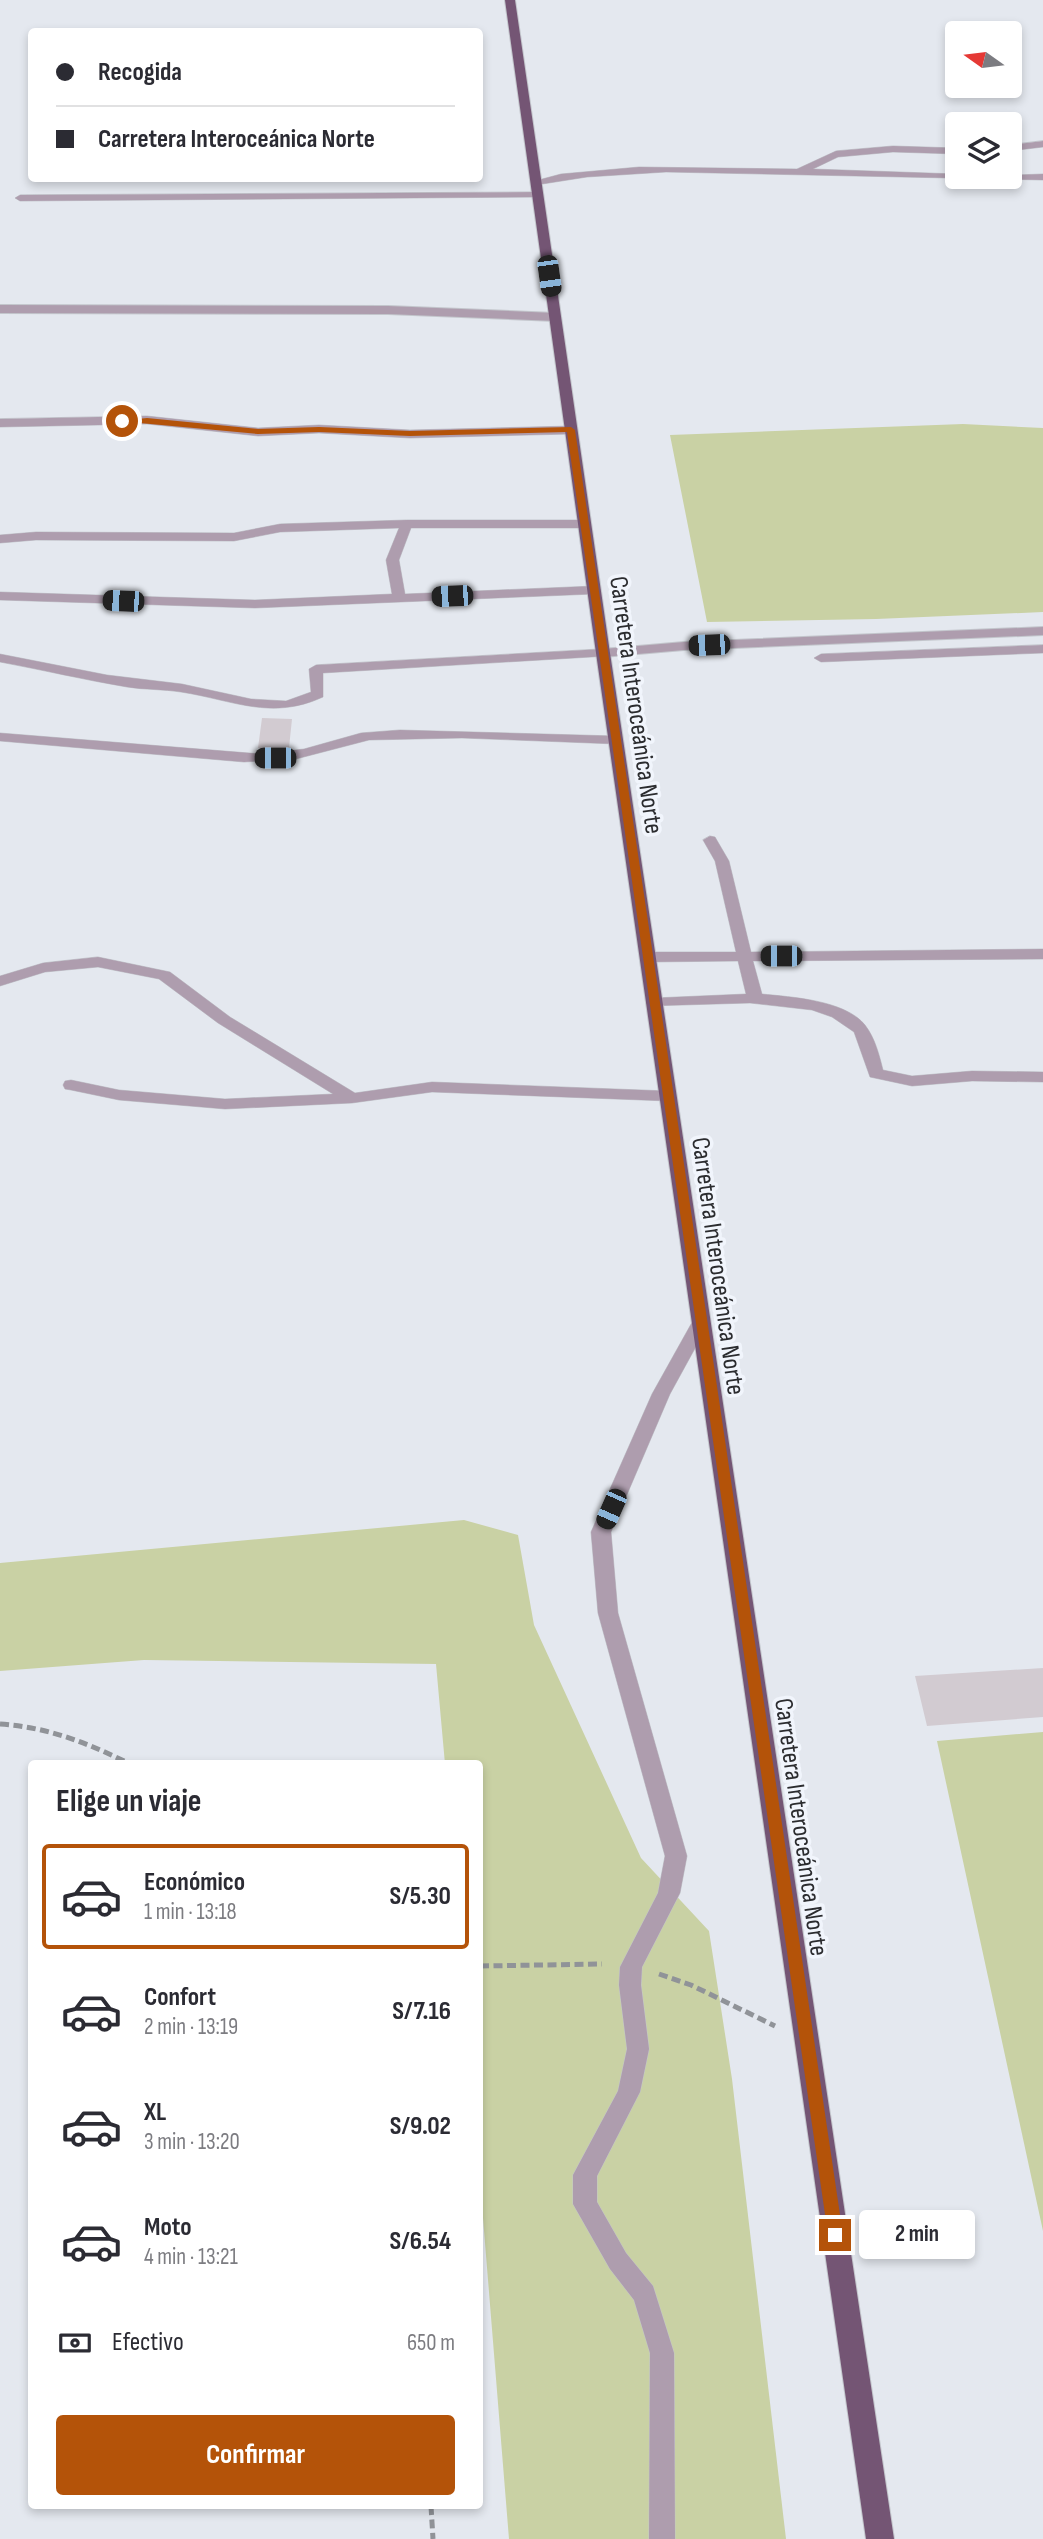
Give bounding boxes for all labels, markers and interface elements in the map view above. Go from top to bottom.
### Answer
north arrow [945,21,1022,98]
map controls [945,21,1022,189]
text: Recogida [98,57,182,88]
button: layers [945,112,1022,189]
text: Carretera Interoceánica Norte [98,124,375,155]
car [536,254,563,298]
route start [106,405,138,437]
street label: Carretera Interoceánica Norte [602,574,669,836]
car [431,585,474,607]
car [102,590,145,612]
car [688,634,731,656]
car [255,748,297,769]
car [761,946,803,967]
street label: Carretera Interoceánica Norte [684,1135,751,1397]
car [593,1486,630,1532]
street label: Carretera Interoceánica Norte [767,1696,834,1958]
text: Elige un viaje [56,1782,201,1821]
icon: car [60,1865,123,1928]
text: Económico [144,1867,245,1898]
text: S/5.30 [389,1881,451,1912]
text: 1 min · 13:18 [144,1898,237,1926]
icon: car [60,1980,123,2043]
text: Confort [144,1982,216,2013]
text: S/7.16 [392,1996,451,2027]
text: 2 min · 13:19 [144,2013,238,2041]
icon: car [60,2095,123,2158]
text: XL [144,2097,166,2128]
text: S/9.02 [390,2111,451,2142]
text: 3 min · 13:20 [144,2128,240,2156]
icon: car [60,2210,123,2273]
callout: 2 min [860,2210,975,2260]
text: Moto [144,2212,192,2243]
route end [819,2219,851,2251]
text: 2 min [895,2220,939,2248]
text: S/6.54 [389,2226,451,2257]
text: 4 min · 13:21 [144,2243,238,2271]
icon: cash [56,2324,94,2362]
text: Efectivo [112,2327,184,2358]
text: 650 m [407,2329,455,2357]
button: Confirmar [56,2415,455,2495]

